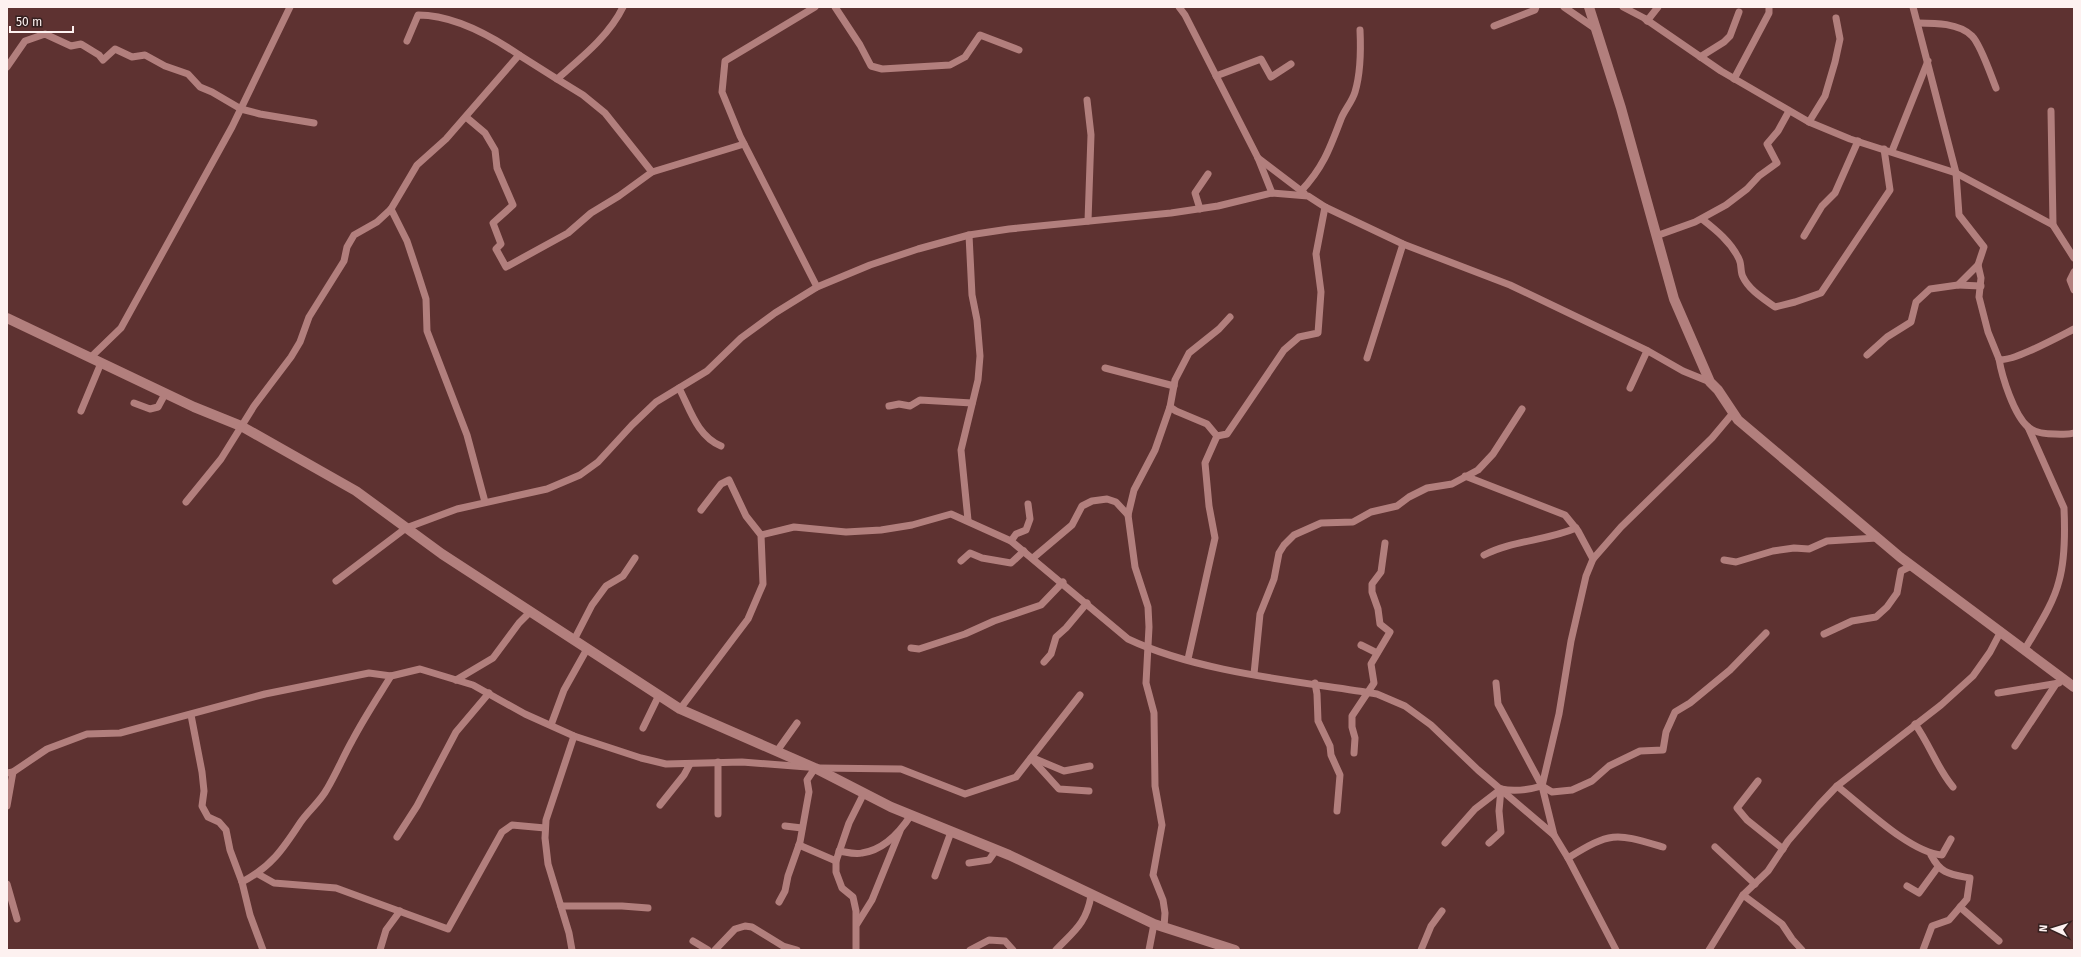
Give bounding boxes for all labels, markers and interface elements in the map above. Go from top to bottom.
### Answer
scale bar [10,8,73,34]
text: 50 m [16,15,42,29]
north arrow [2033,909,2073,949]
text: N [2037,924,2050,932]

